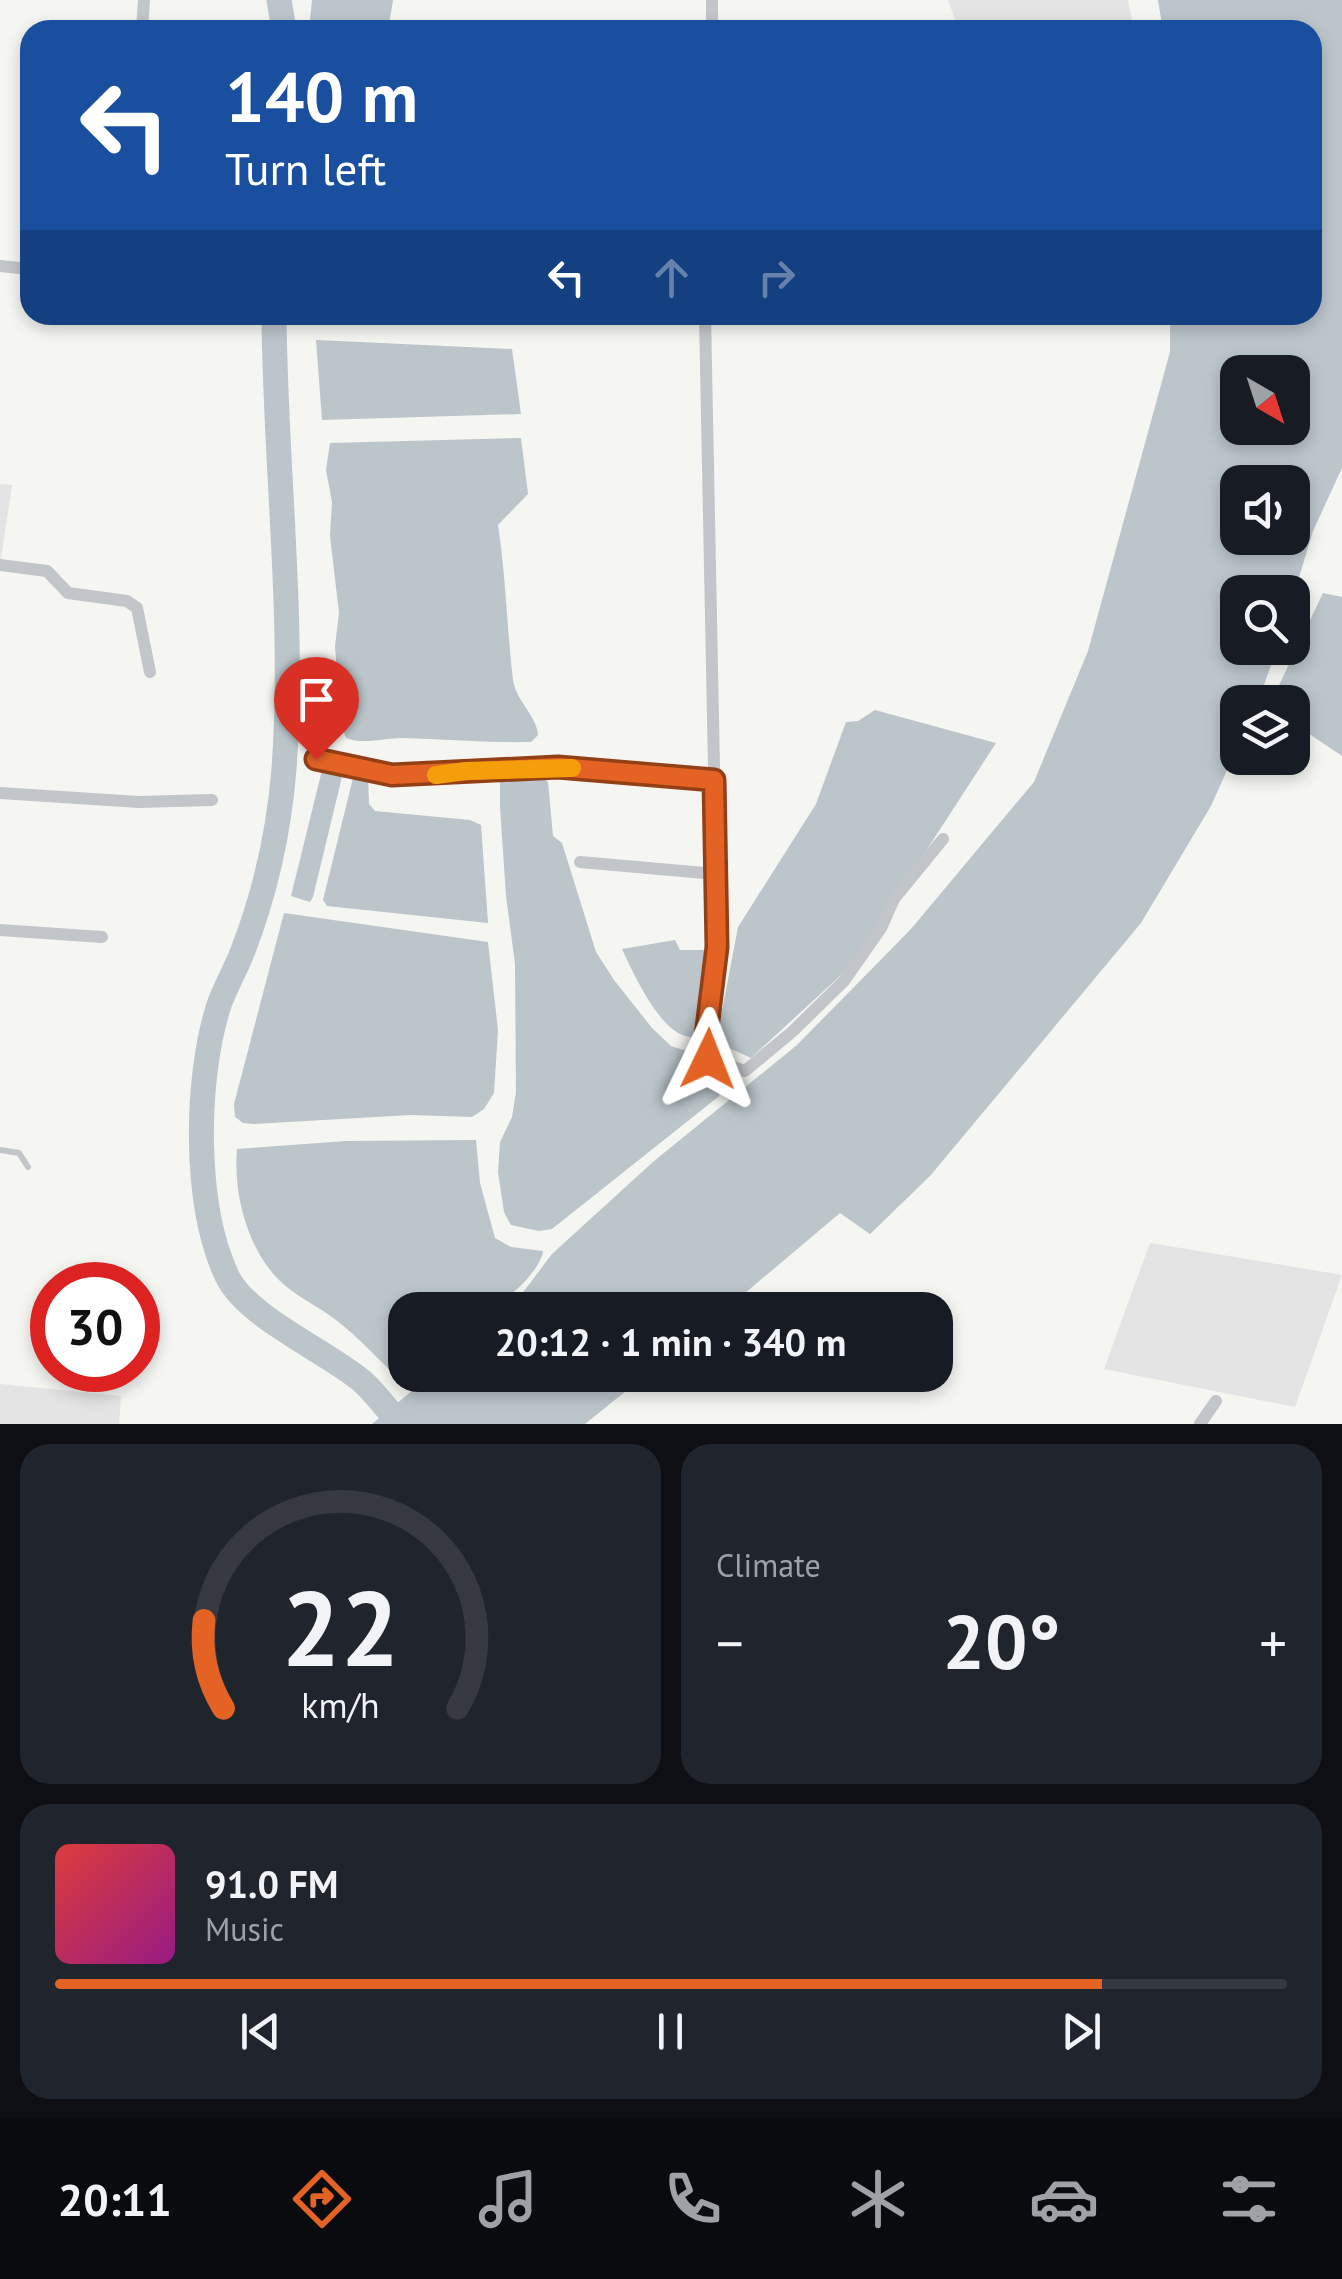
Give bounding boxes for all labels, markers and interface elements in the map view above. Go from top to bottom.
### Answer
text: 140 m [225,51,418,141]
icon: left [60,60,190,190]
text: Turn left [225,139,386,197]
icon: left [539,250,594,305]
icon: ahead [644,250,699,305]
icon: right [749,250,804,305]
north arrow [1220,355,1310,445]
map controls [1220,355,1310,775]
button: sound [1220,465,1310,555]
button: search [1220,575,1310,665]
pin [274,657,359,760]
icon: arrive [289,672,344,727]
button: layers [1220,685,1310,775]
position arrow [656,1007,760,1111]
speed limit sign: 30 [30,1262,160,1392]
text: 20:12 · 1 min · 340 m [495,1317,846,1366]
text: Climate [716,1544,821,1586]
text: 22 [282,1560,399,1695]
text: 20° [943,1593,1060,1690]
text: − [716,1607,744,1678]
text: + [1259,1607,1287,1678]
text: km/h [301,1682,380,1728]
text: 91.0 FM [205,1859,338,1908]
text: Music [205,1908,284,1950]
icon: previous [233,2004,288,2059]
icon: pause [643,2004,698,2059]
icon: next [1054,2004,1109,2059]
icon: directions [287,2164,357,2234]
icon: music [473,2164,543,2234]
icon: phone [658,2164,728,2234]
icon: climate [843,2164,913,2234]
icon: car [1029,2164,1099,2234]
icon: filters [1214,2164,1284,2234]
text: 20:11 [58,2170,172,2228]

